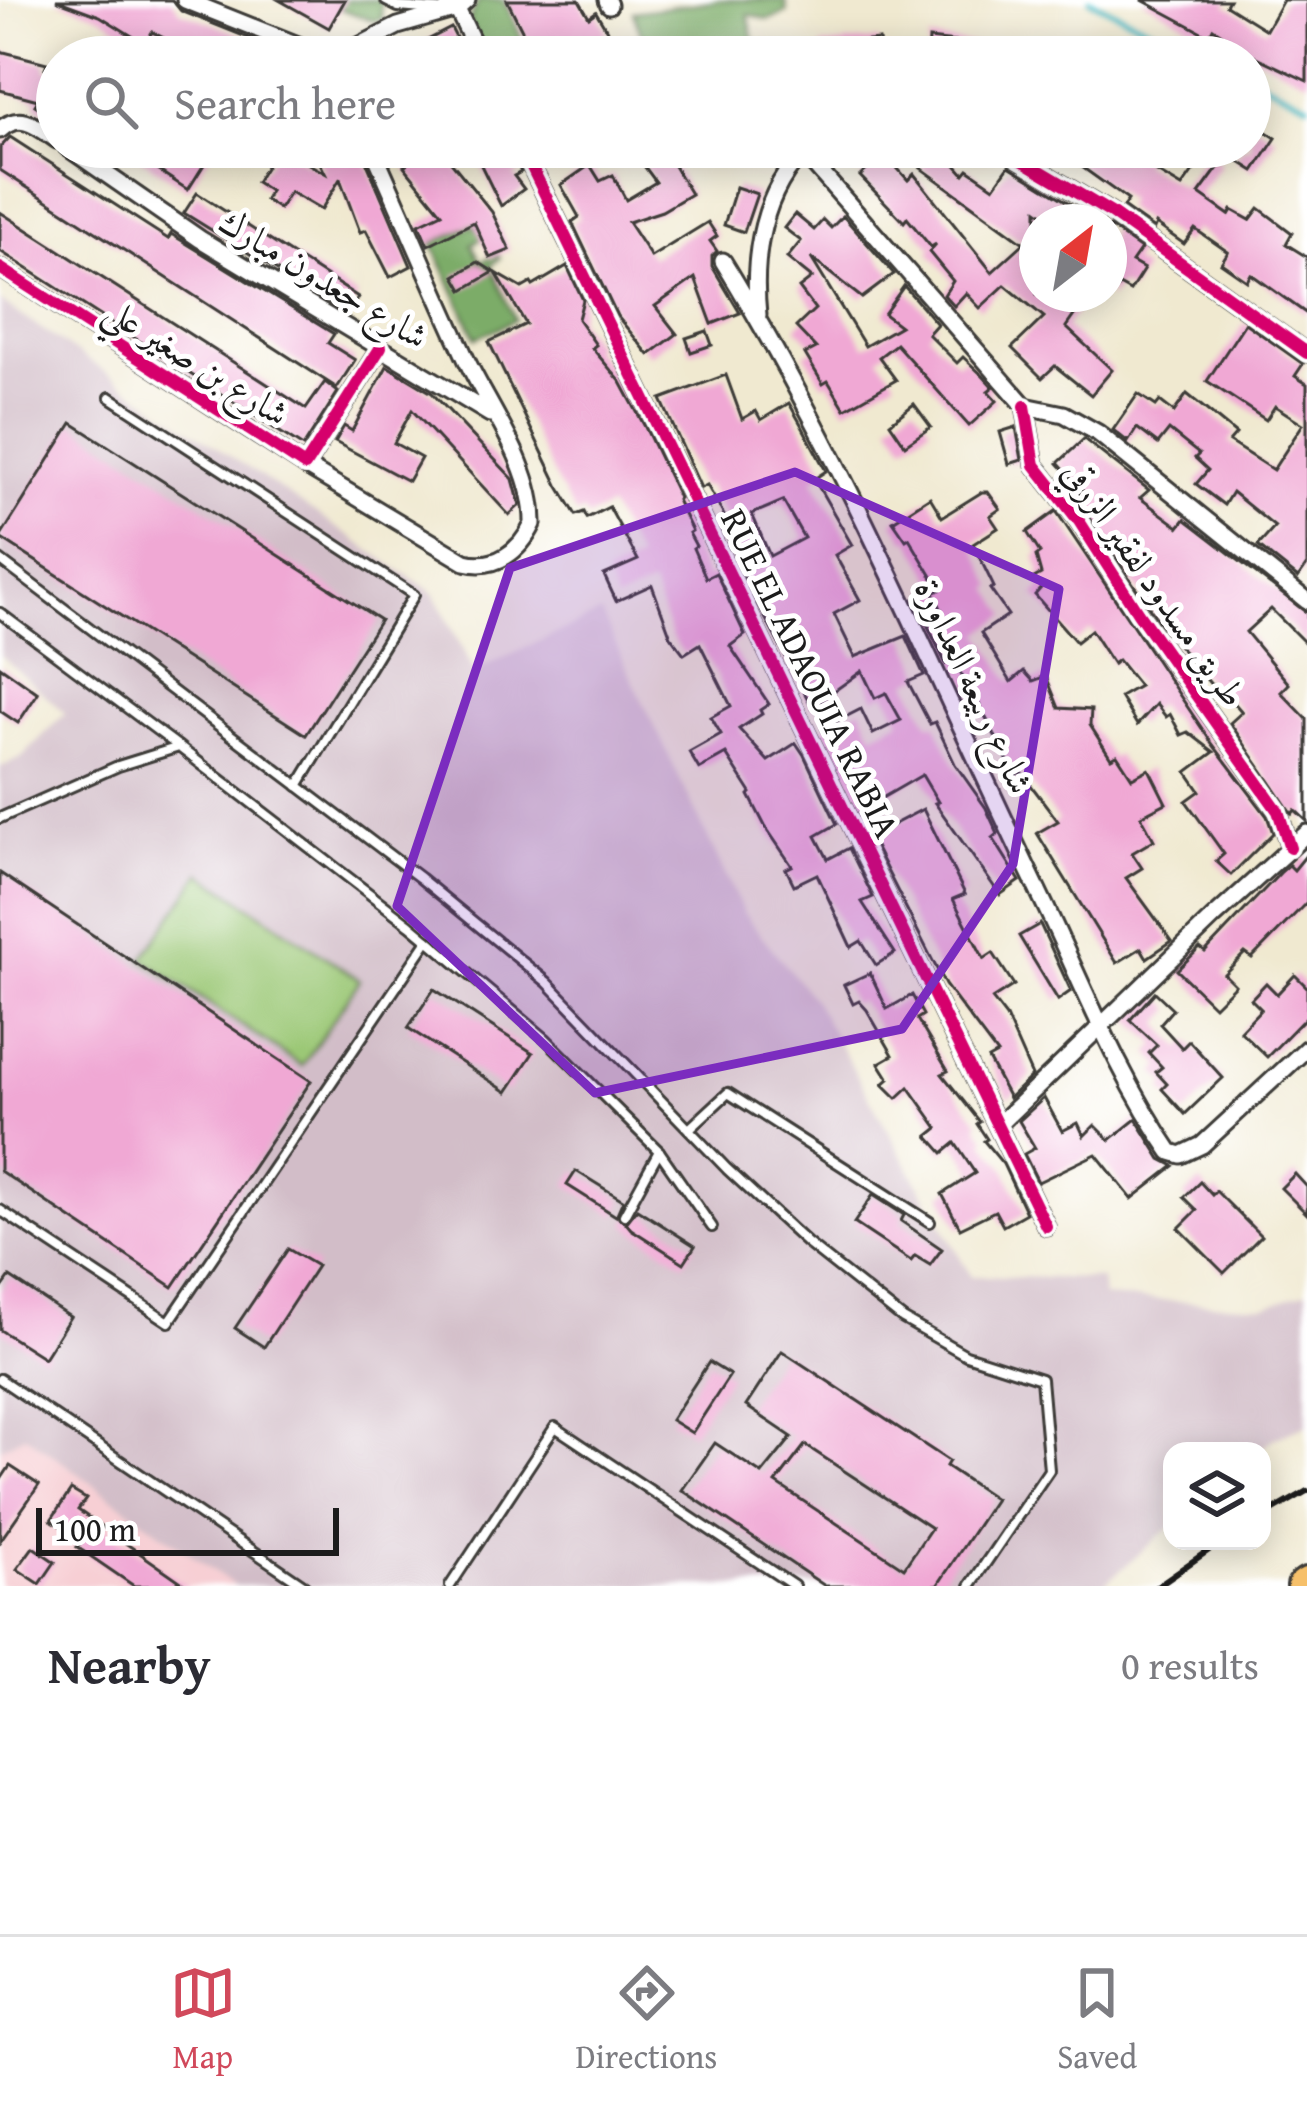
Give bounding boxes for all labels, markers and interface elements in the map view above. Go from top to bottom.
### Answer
search box [36,36,1271,168]
icon: search [78,69,144,135]
text: Search here [174,70,396,135]
street label: شارع جعدون مبارك [207,194,439,365]
north arrow [1019,204,1127,312]
street label: شارع بن صغير علي [90,283,300,446]
street label: طريق مسدود لفقير الزرقي [1047,448,1261,719]
street label: RUE EL ADAOUIA RABIA [709,499,914,847]
street label: شارع ربيعة العداورة [898,570,1048,804]
map controls [1163,1442,1271,1550]
button: layers [1163,1442,1271,1550]
scale bar [36,1502,339,1555]
text: 100 m [54,1505,136,1553]
text: Nearby [48,1627,211,1702]
text: 0 results [1121,1636,1259,1693]
tab: Map [170,1960,236,2080]
tab: Directions [576,1960,717,2080]
tab: Saved [1057,1960,1137,2080]

